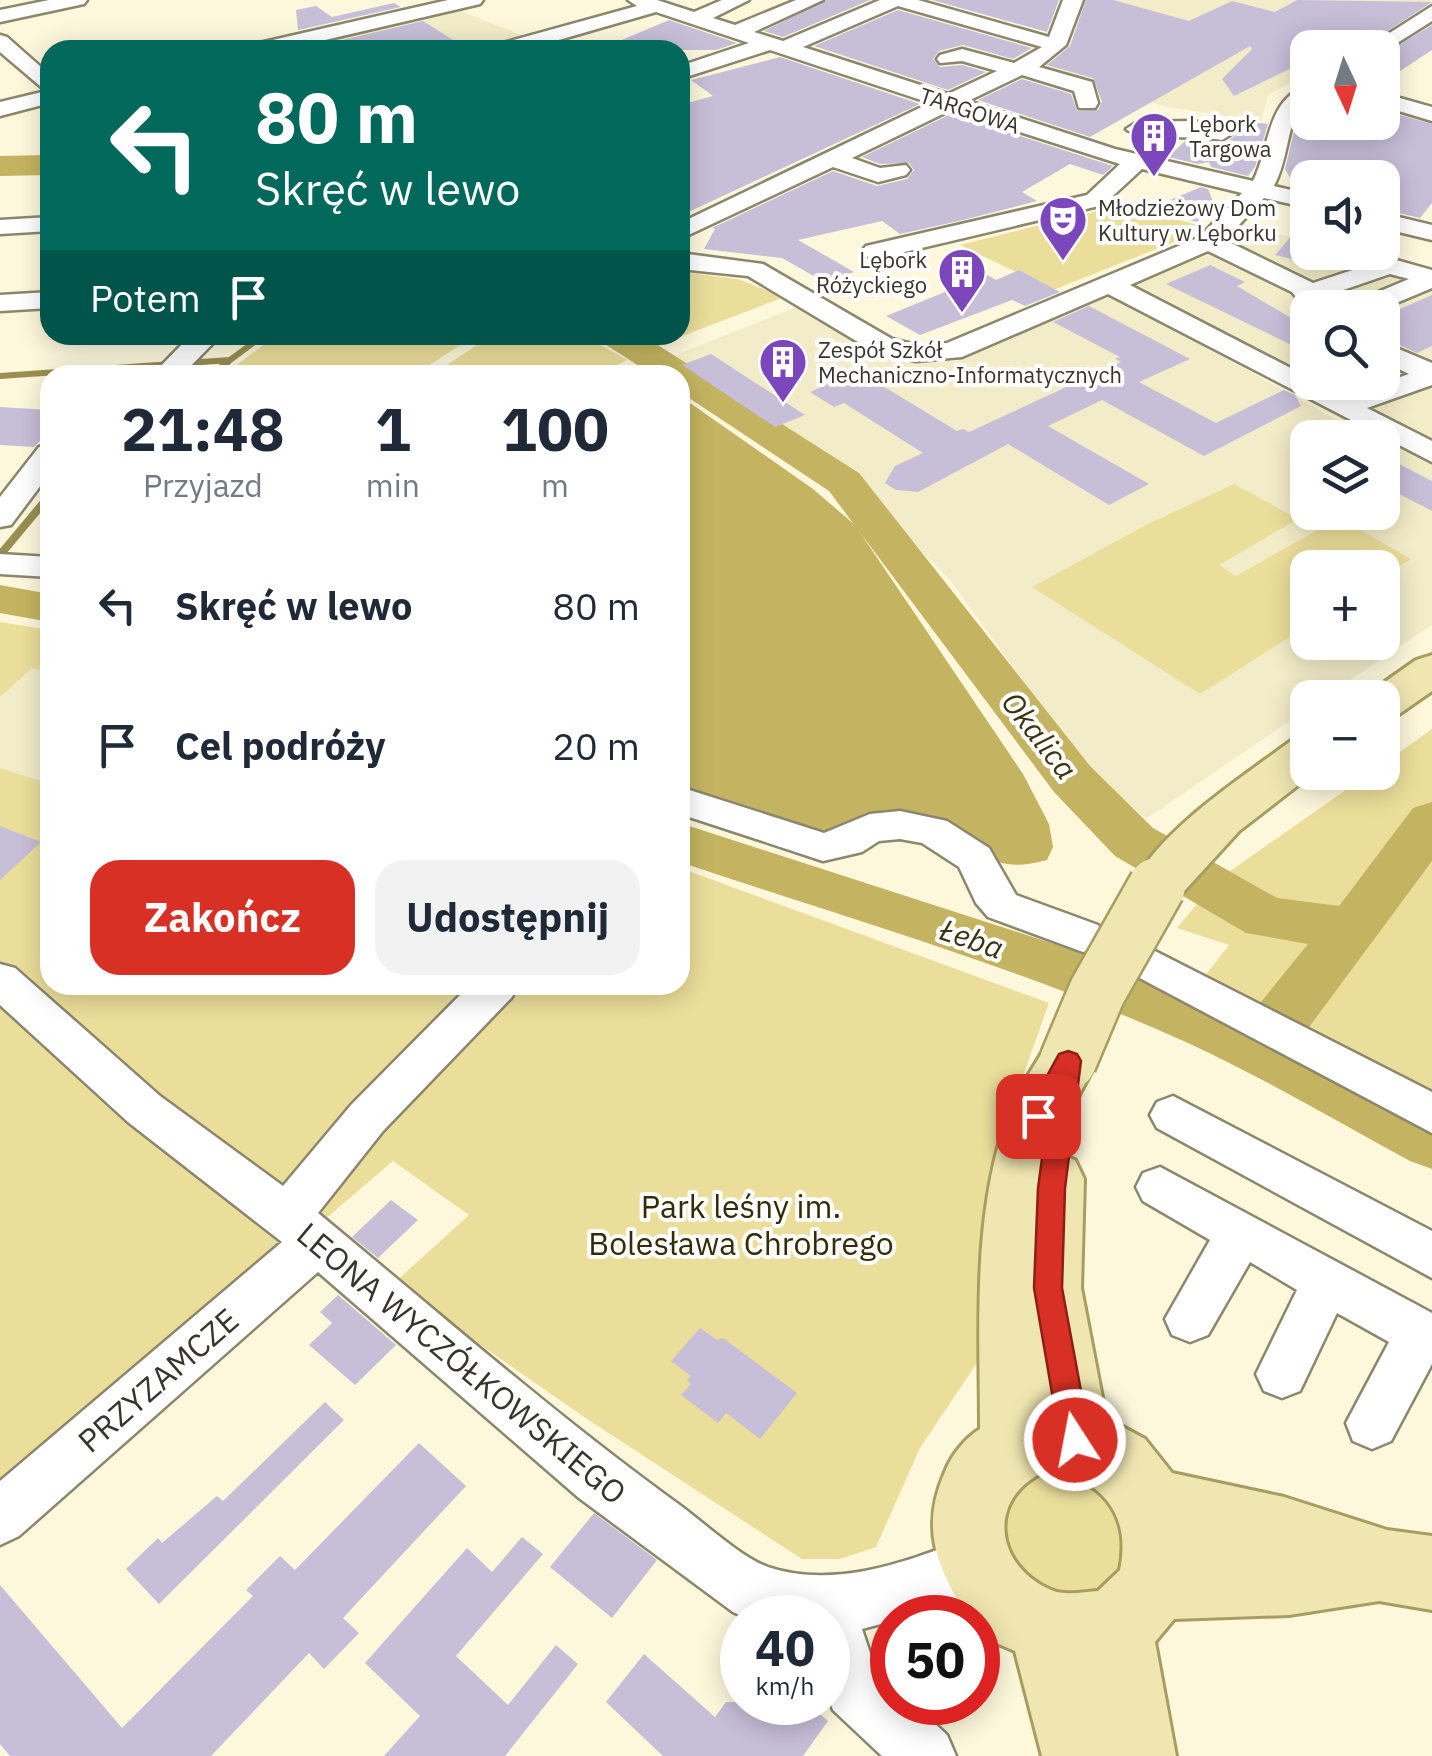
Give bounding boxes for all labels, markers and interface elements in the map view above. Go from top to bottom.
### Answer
north arrow [1290,30,1400,140]
map controls [1290,30,1400,790]
text: 80 m [255,71,418,162]
icon: left [90,80,220,210]
street label: TARGOWA [916,80,1024,140]
place label: Lębork Targowa [1189,109,1272,163]
building icon: Lębork Targowa [1128,110,1180,178]
text: Skręć w lewo [255,159,521,217]
button: sound [1290,160,1400,270]
place label: Młodzieżowy Dom Kultury w Lęborku [1098,193,1277,247]
theatre icon: Młodzieżowy Dom Kultury w Lęborku [1037,194,1089,262]
place label: Lębork Różyckiego [816,245,927,299]
building icon: Lębork Różyckiego [936,246,988,314]
icon: arrive [221,270,276,325]
text: Potem [90,273,201,322]
button: search [1290,290,1400,400]
place label: Zespół Szkół Mechaniczno-Informatycznych [818,335,1122,389]
building icon: Zespół Szkół Mechaniczno-Informatycznych [757,336,809,404]
text: 21:48 [121,389,285,468]
text: 1 [375,389,411,468]
text: 100 [501,389,609,468]
button: layers [1290,420,1400,530]
text: Przyjazd [143,464,263,506]
text: min [366,464,420,506]
text: m [541,464,569,506]
button: + [1290,550,1400,660]
icon: left [90,578,145,633]
text: Skręć w lewo [175,581,412,630]
text: 80 m [552,581,640,630]
button: − [1290,680,1400,790]
water label: Okalica [994,683,1086,787]
icon: arrive [90,718,145,773]
text: Cel podróży [175,721,385,770]
text: 20 m [552,721,640,770]
button: Zakończ [90,860,355,975]
button: Udostępnij [375,860,640,975]
water label: Łeba [934,909,1009,967]
pin [996,1074,1081,1159]
icon: arrive [1011,1089,1066,1144]
park label: Park leśny im. Bolesława Chrobrego [588,1185,894,1264]
street label: LEONA WYCZÓŁKOWSKIEGO [289,1213,635,1513]
street label: PRZYZAMCZE [69,1299,247,1461]
position arrow [1023,1388,1127,1492]
speed limit sign: 50 [870,1595,1000,1725]
text: 40 [755,1615,815,1680]
text: km/h [756,1669,814,1702]

